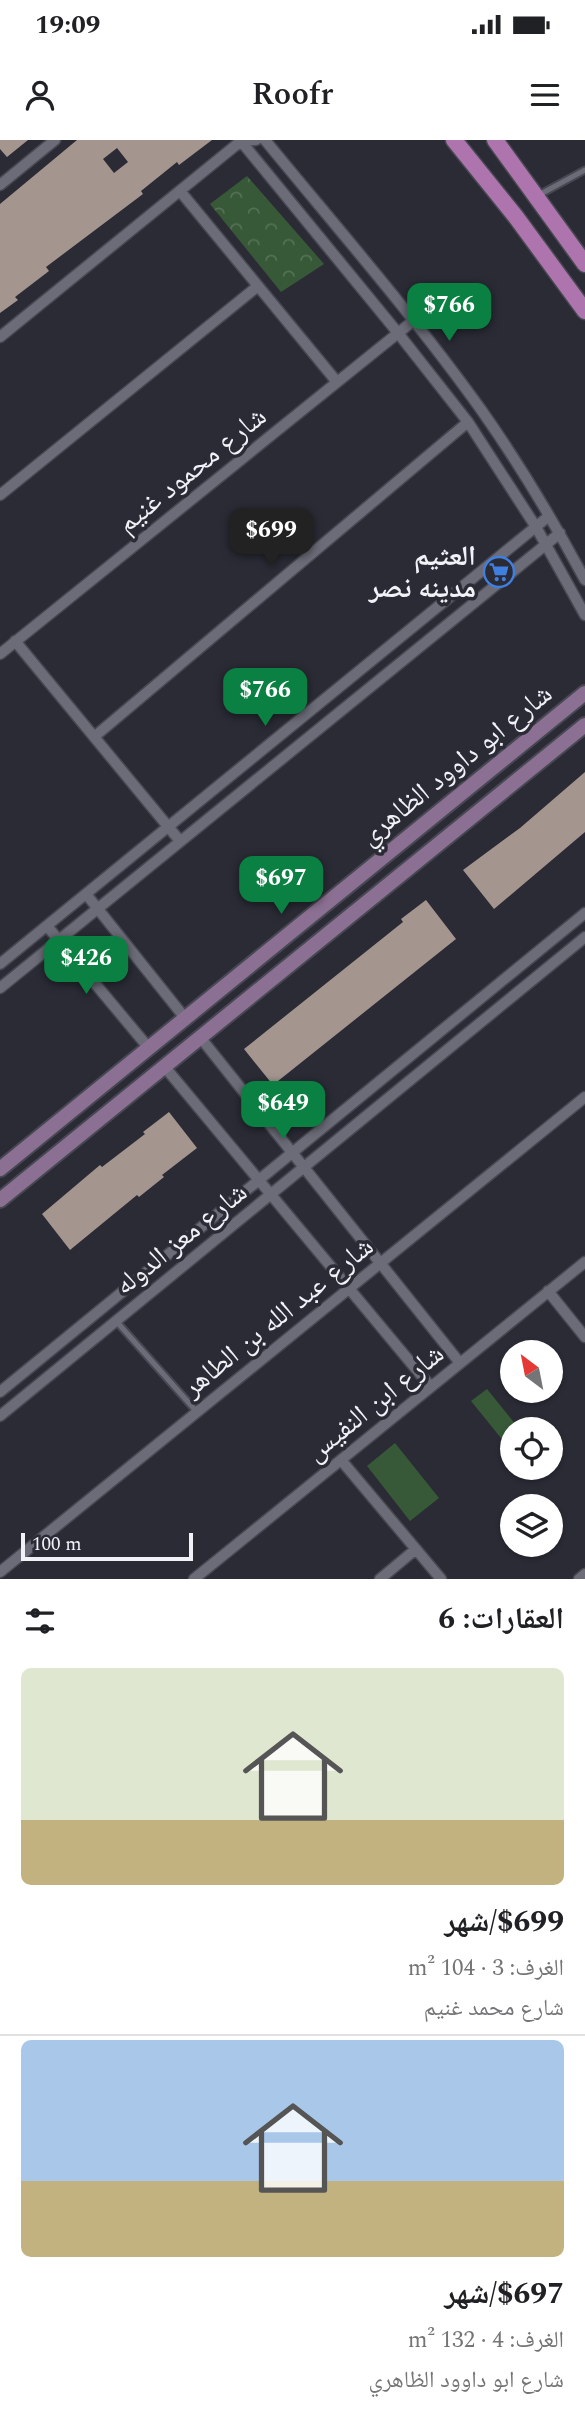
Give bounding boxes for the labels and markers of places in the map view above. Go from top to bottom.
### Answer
pin: $766 [408,284,490,343]
pin: $699 [230,508,312,568]
place label: العثيم مدينه نصر [368,535,476,610]
supermarket icon: العثيم مدينه نصر [482,555,516,589]
pin: $766 [224,668,306,728]
pin: $697 [240,856,322,916]
pin: $426 [45,936,127,996]
pin: $649 [242,1082,324,1141]

